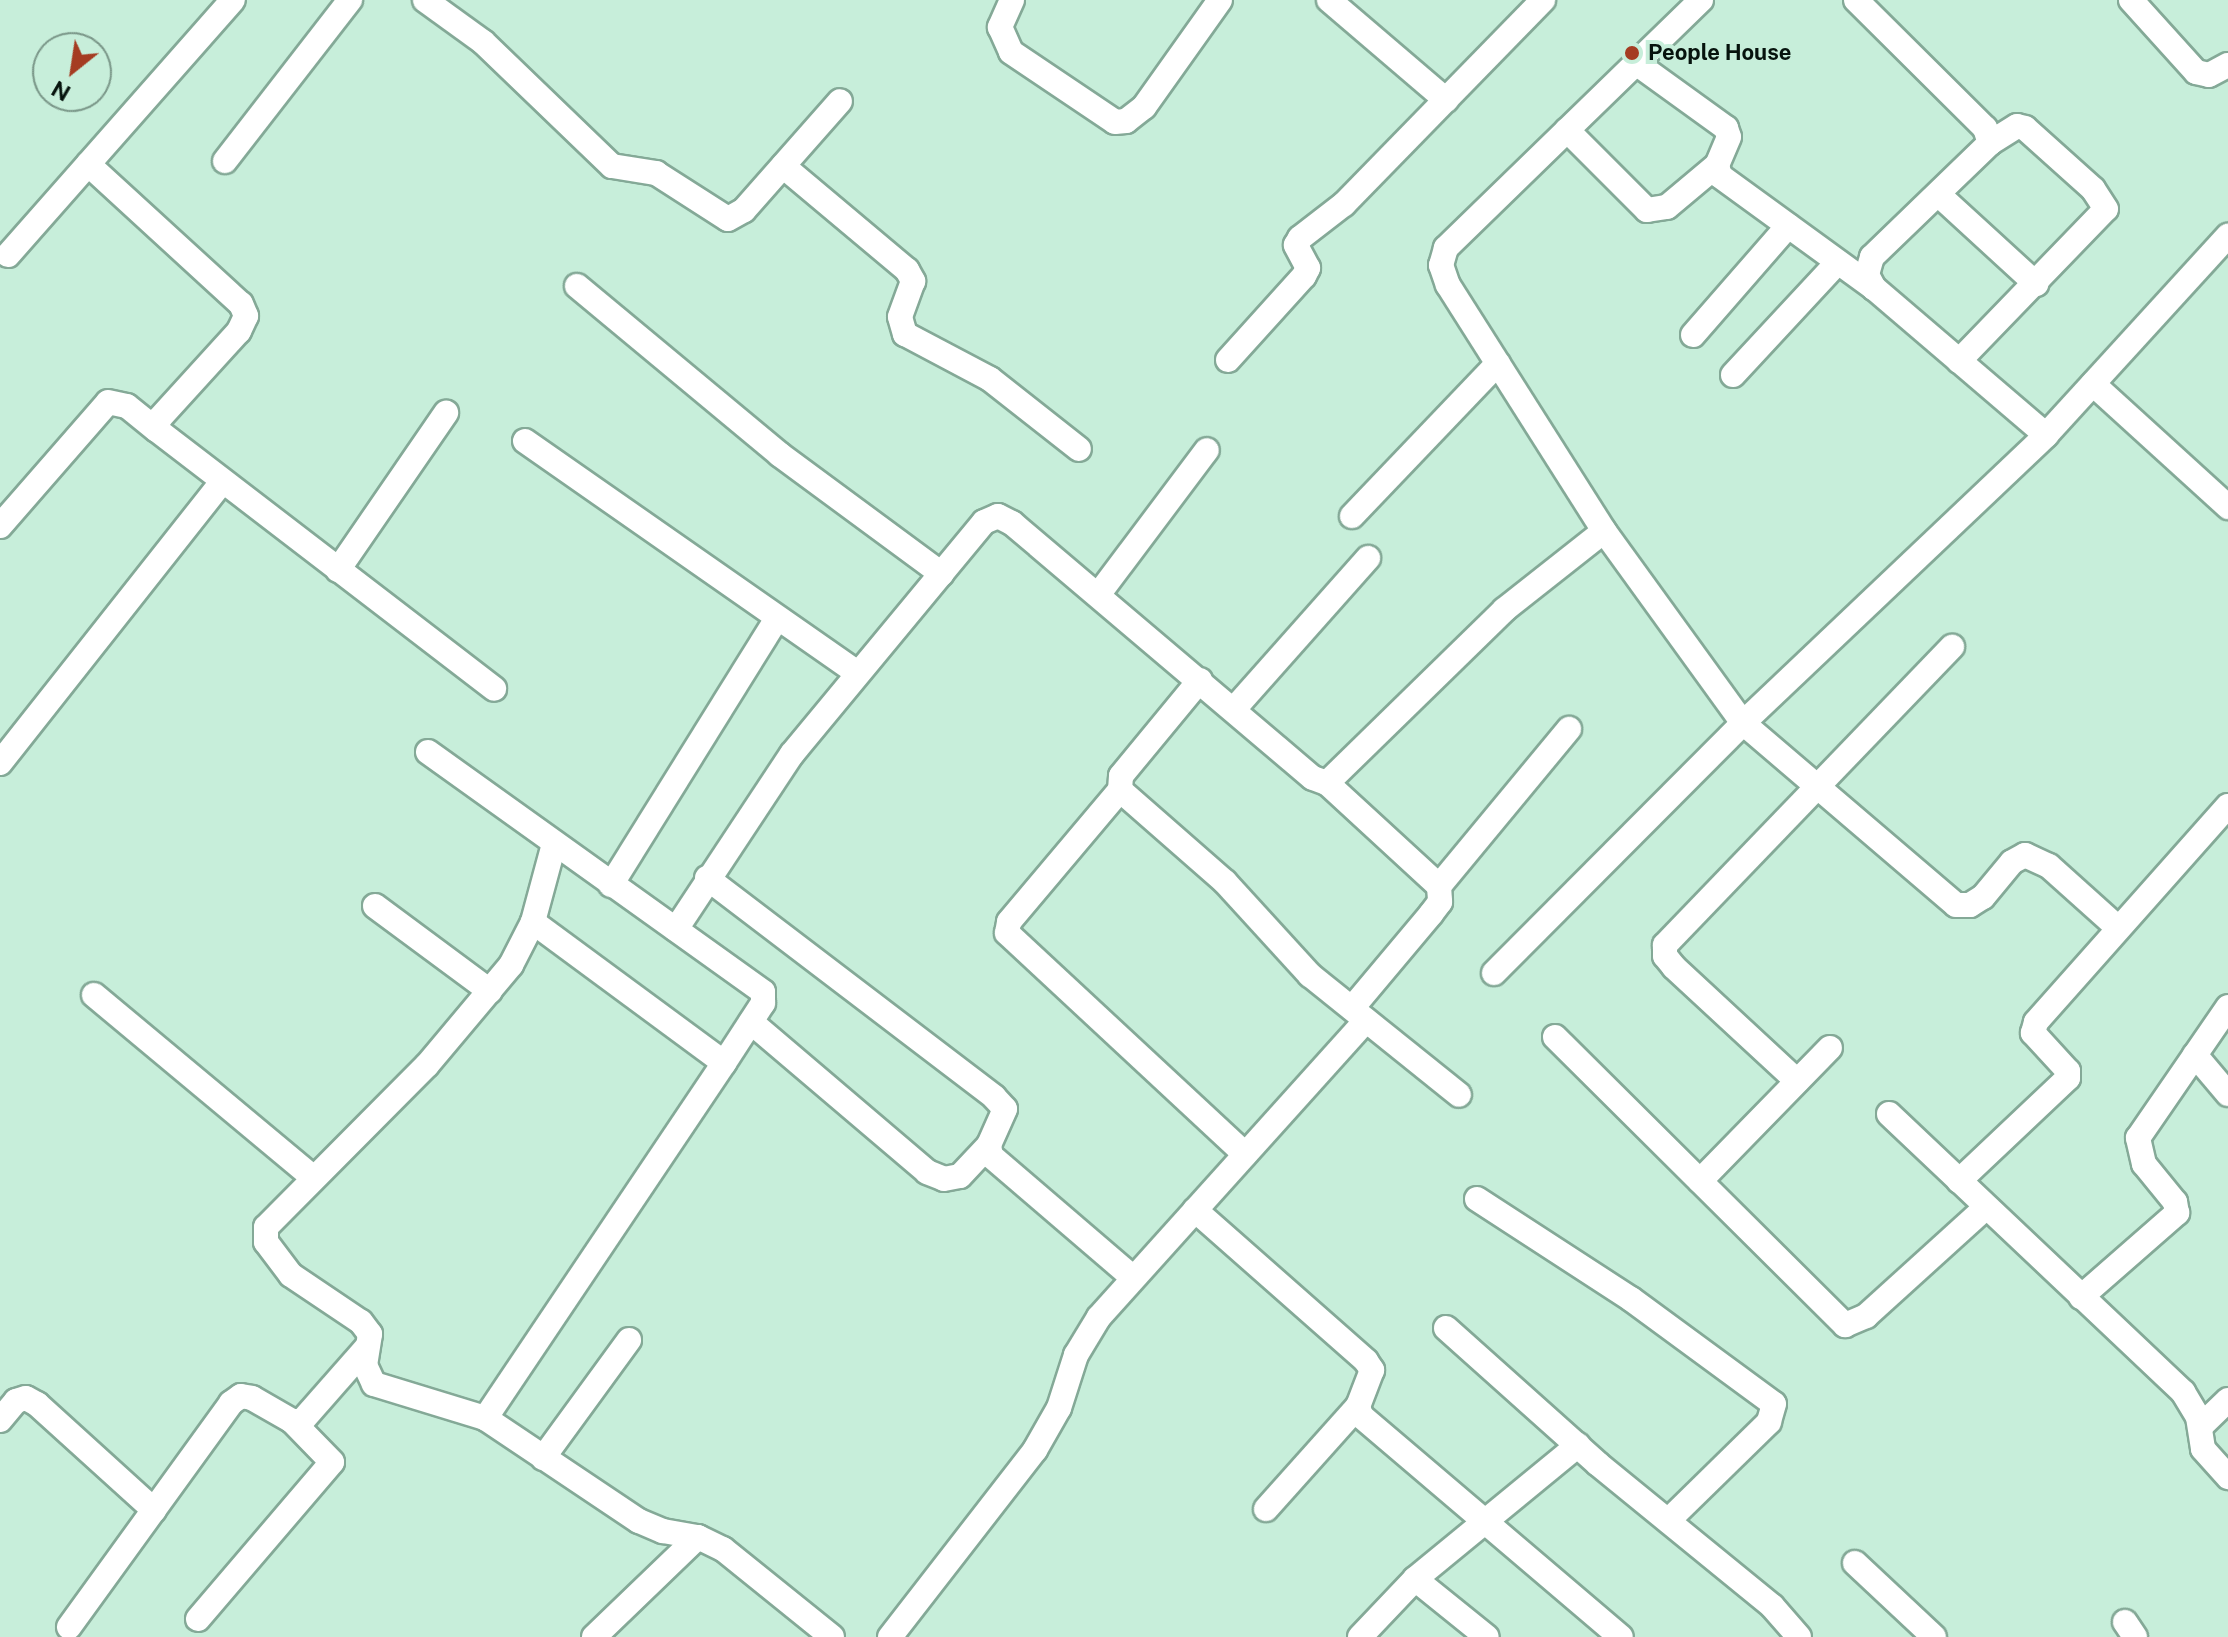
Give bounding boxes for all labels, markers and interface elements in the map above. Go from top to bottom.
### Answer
north arrow [32,32,112,112]
place label: People House [1648,40,1791,66]
marker: People House [1623,44,1641,62]
text: N [47,75,75,107]

